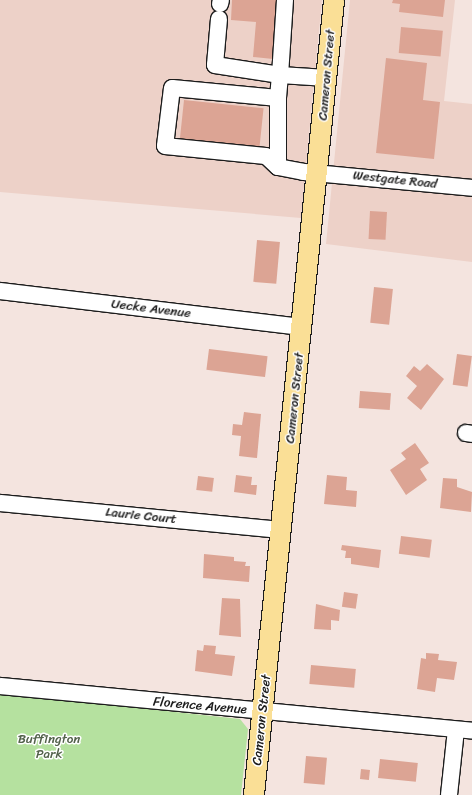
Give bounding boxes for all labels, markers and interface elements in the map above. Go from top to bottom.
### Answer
street label: Cameron Street [315,29,339,121]
street label: Westgate Road [352,168,438,192]
street label: Uecke Avenue [110,296,192,322]
street label: Cameron Street [282,352,308,444]
street label: Laurie Court [105,505,177,527]
street label: Cameron Street [249,674,275,766]
street label: Florence Avenue [152,694,248,718]
park label: Buffington Park [18,732,80,763]

